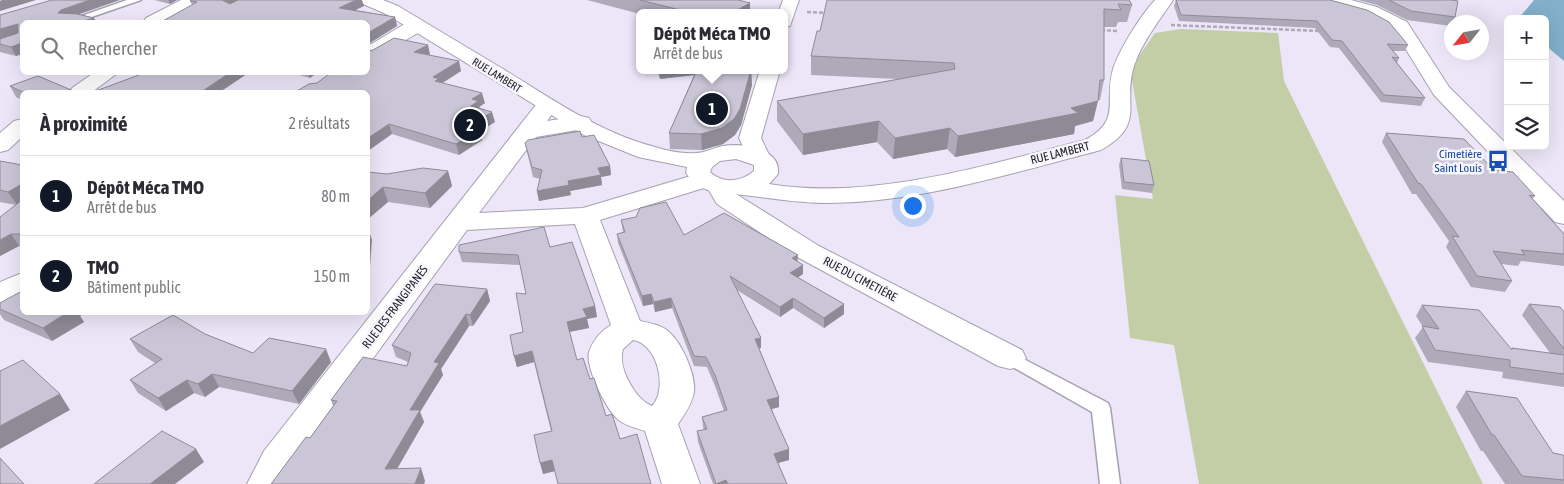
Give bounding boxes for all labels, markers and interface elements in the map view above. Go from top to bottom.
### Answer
popup [636,9,788,74]
north arrow [1444,15,1489,60]
map controls [1504,15,1549,150]
button: + [1504,15,1549,60]
search box [20,20,370,75]
text: Dépôt Méca TMO [653,22,771,44]
icon: search [38,34,66,62]
text: Rechercher [78,37,157,59]
text: Arrêt de bus [653,44,723,62]
street label: RUE LAMBERT [470,55,524,95]
button: − [1504,60,1549,105]
pin: 1 [696,90,728,128]
button: layers [1504,105,1549,150]
pin: 2 [454,106,486,144]
text: À proximité [40,111,128,135]
text: 2 résultats [288,114,350,132]
street label: RUE LAMBERT [1029,139,1092,167]
place label: Cimetière Saint Louis [1435,147,1482,175]
bus stop icon: Cimetière Saint Louis [1485,148,1511,174]
text: Dépôt Méca TMO [87,176,204,198]
text: 1 [52,187,60,205]
text: 80 m [321,187,350,205]
your location [900,193,926,219]
text: Arrêt de bus [87,198,156,216]
street label: RUE DU CIMETIÈRE [821,254,899,304]
text: TMO [87,256,119,278]
street label: RUE DES FRANGIPANES [359,263,431,351]
text: 2 [52,267,60,285]
text: 150 m [314,267,350,285]
text: Bâtiment public [87,278,180,296]

